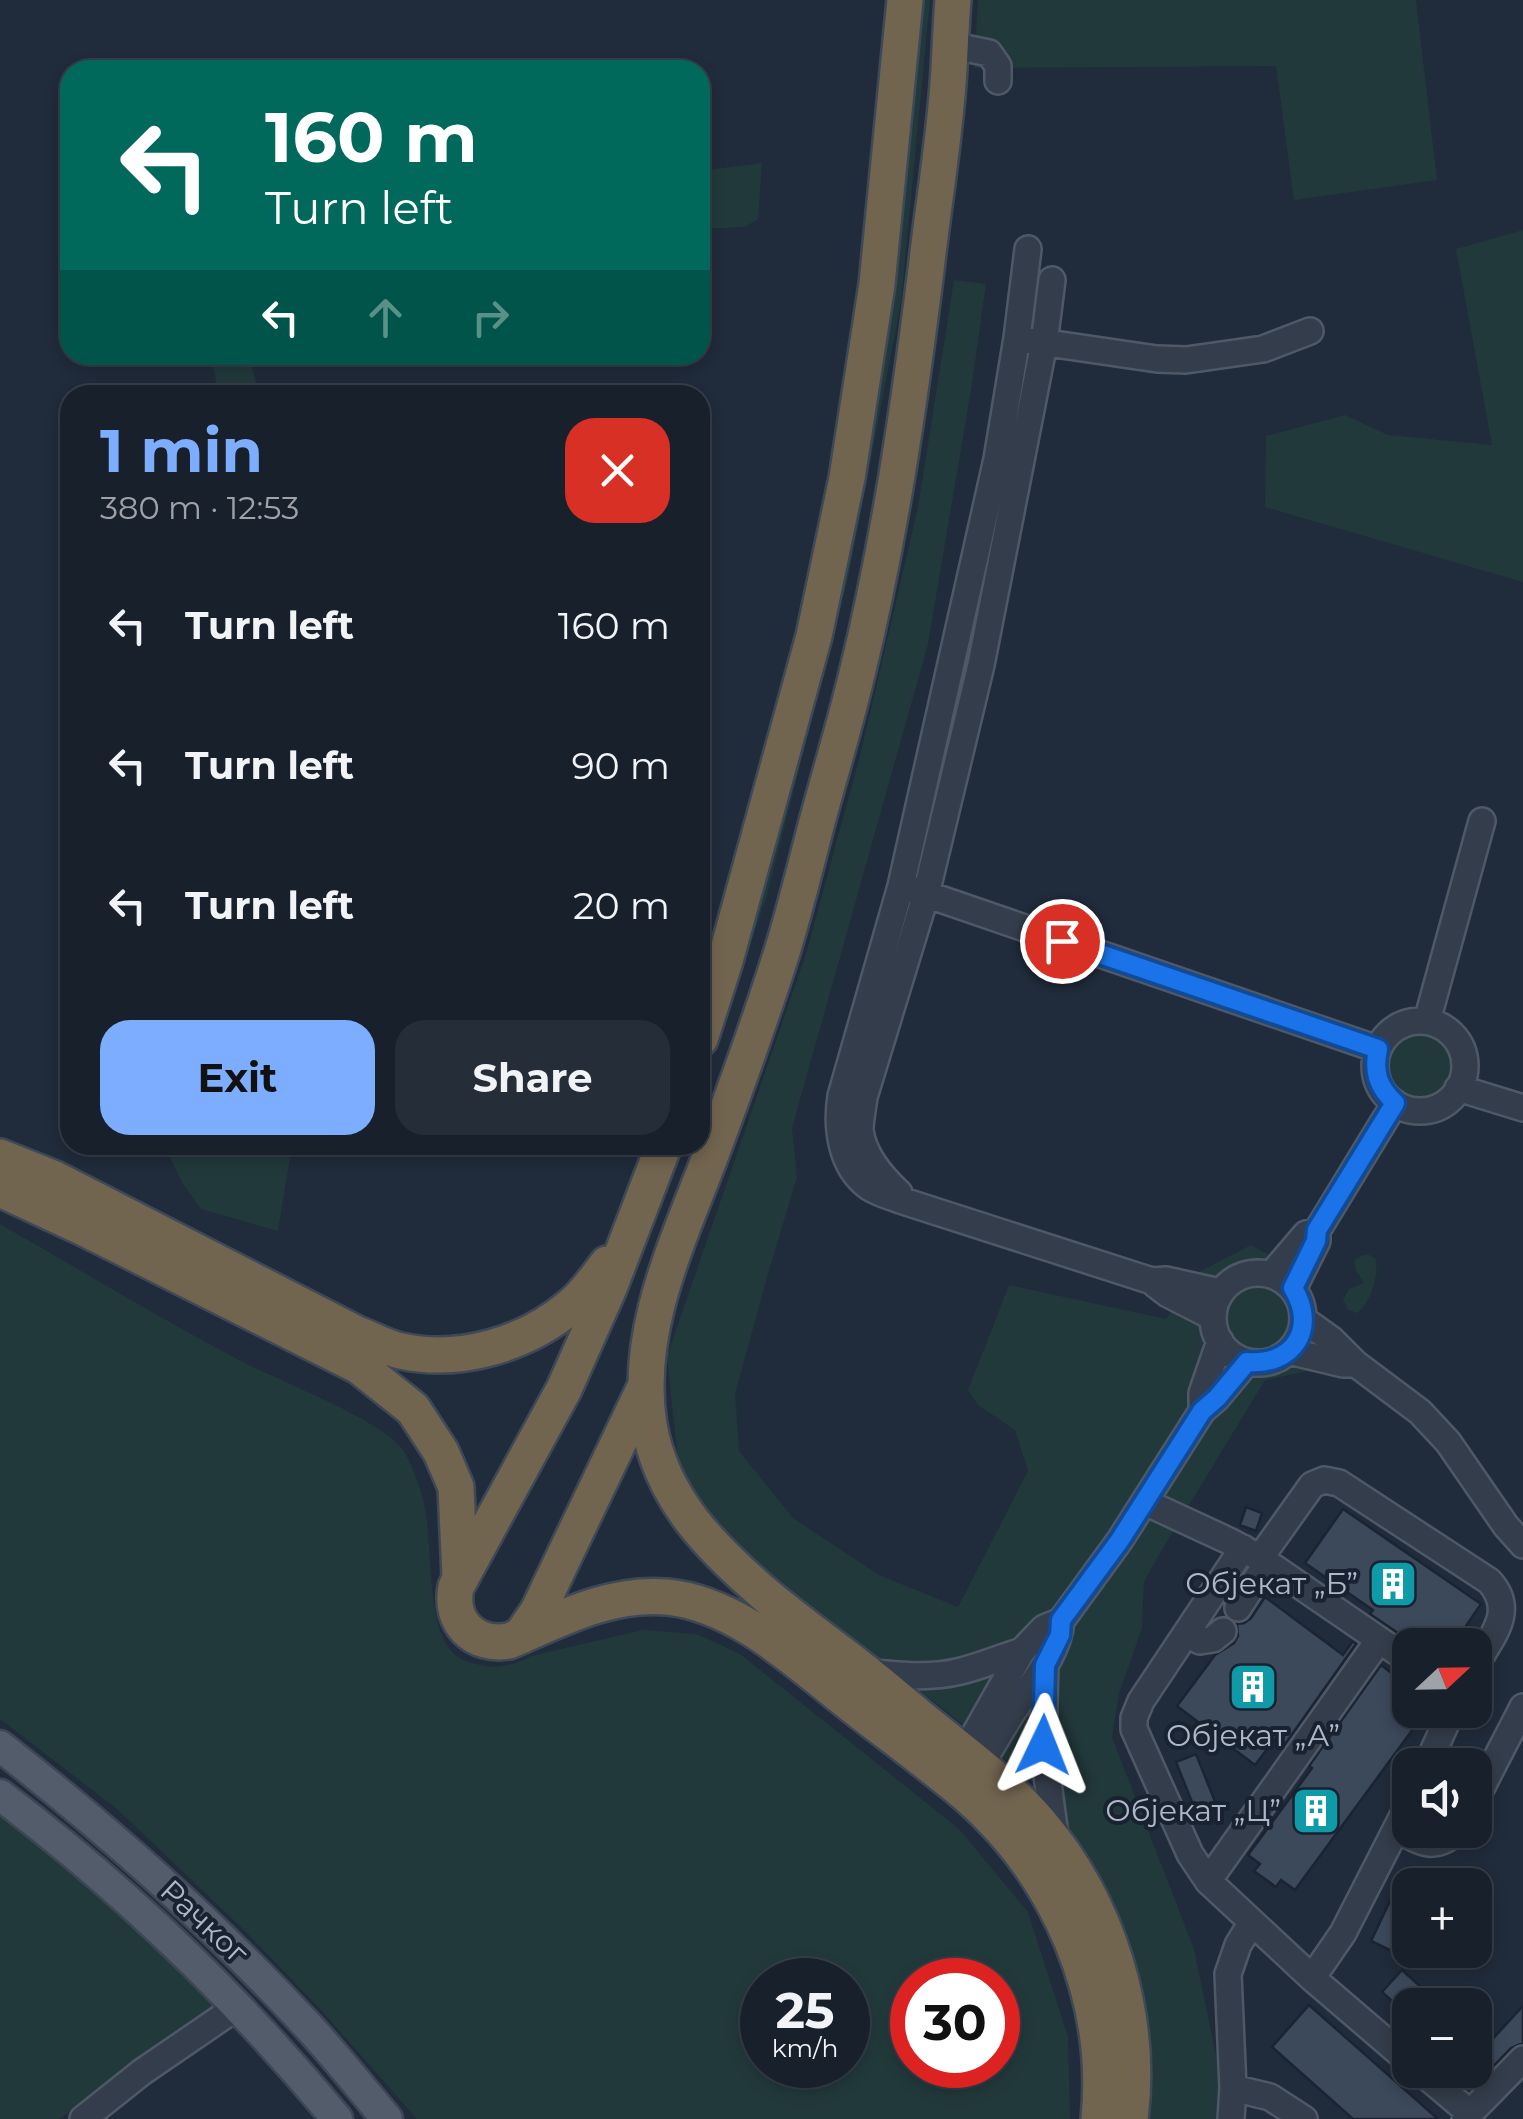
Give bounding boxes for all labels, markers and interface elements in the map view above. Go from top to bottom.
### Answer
text: 160 m [265,94,478,180]
icon: left [100,100,230,230]
text: Turn left [265,180,453,235]
icon: left [253,290,308,345]
icon: ahead [358,290,413,345]
icon: right [463,290,518,345]
text: 1 min [100,414,263,487]
button: close [565,418,670,523]
text: 380 m · 12:53 [100,488,299,527]
icon: left [100,598,155,653]
text: Turn left [185,602,354,649]
text: 160 m [558,602,670,649]
icon: left [100,738,155,793]
text: Turn left [185,742,354,789]
text: 90 m [571,742,670,789]
icon: left [100,878,155,933]
text: Turn left [185,882,354,929]
text: 20 m [573,882,670,929]
pin [1020,899,1105,984]
icon: arrive [1035,914,1090,969]
button: Exit [100,1020,375,1135]
button: Share [395,1020,670,1135]
building icon: Објекат „Б” [1367,1558,1419,1610]
place label: Објекат „Б” [1185,1565,1358,1602]
north arrow [1392,1628,1492,1728]
map controls [1392,1628,1492,2088]
building icon: Објекат „А” [1227,1661,1279,1713]
position arrow [991,1693,1095,1797]
place label: Објекат „А” [1166,1717,1340,1754]
button: sound [1392,1748,1492,1848]
building icon: Објекат „Ц” [1290,1785,1342,1837]
place label: Објекат „Ц” [1105,1792,1281,1829]
button: + [1392,1868,1492,1968]
street label: Рачког [153,1872,256,1972]
speed limit sign: 30 [890,1958,1020,2088]
text: 25 [775,1980,835,2041]
button: − [1392,1988,1492,2088]
text: km/h [772,2033,838,2063]

